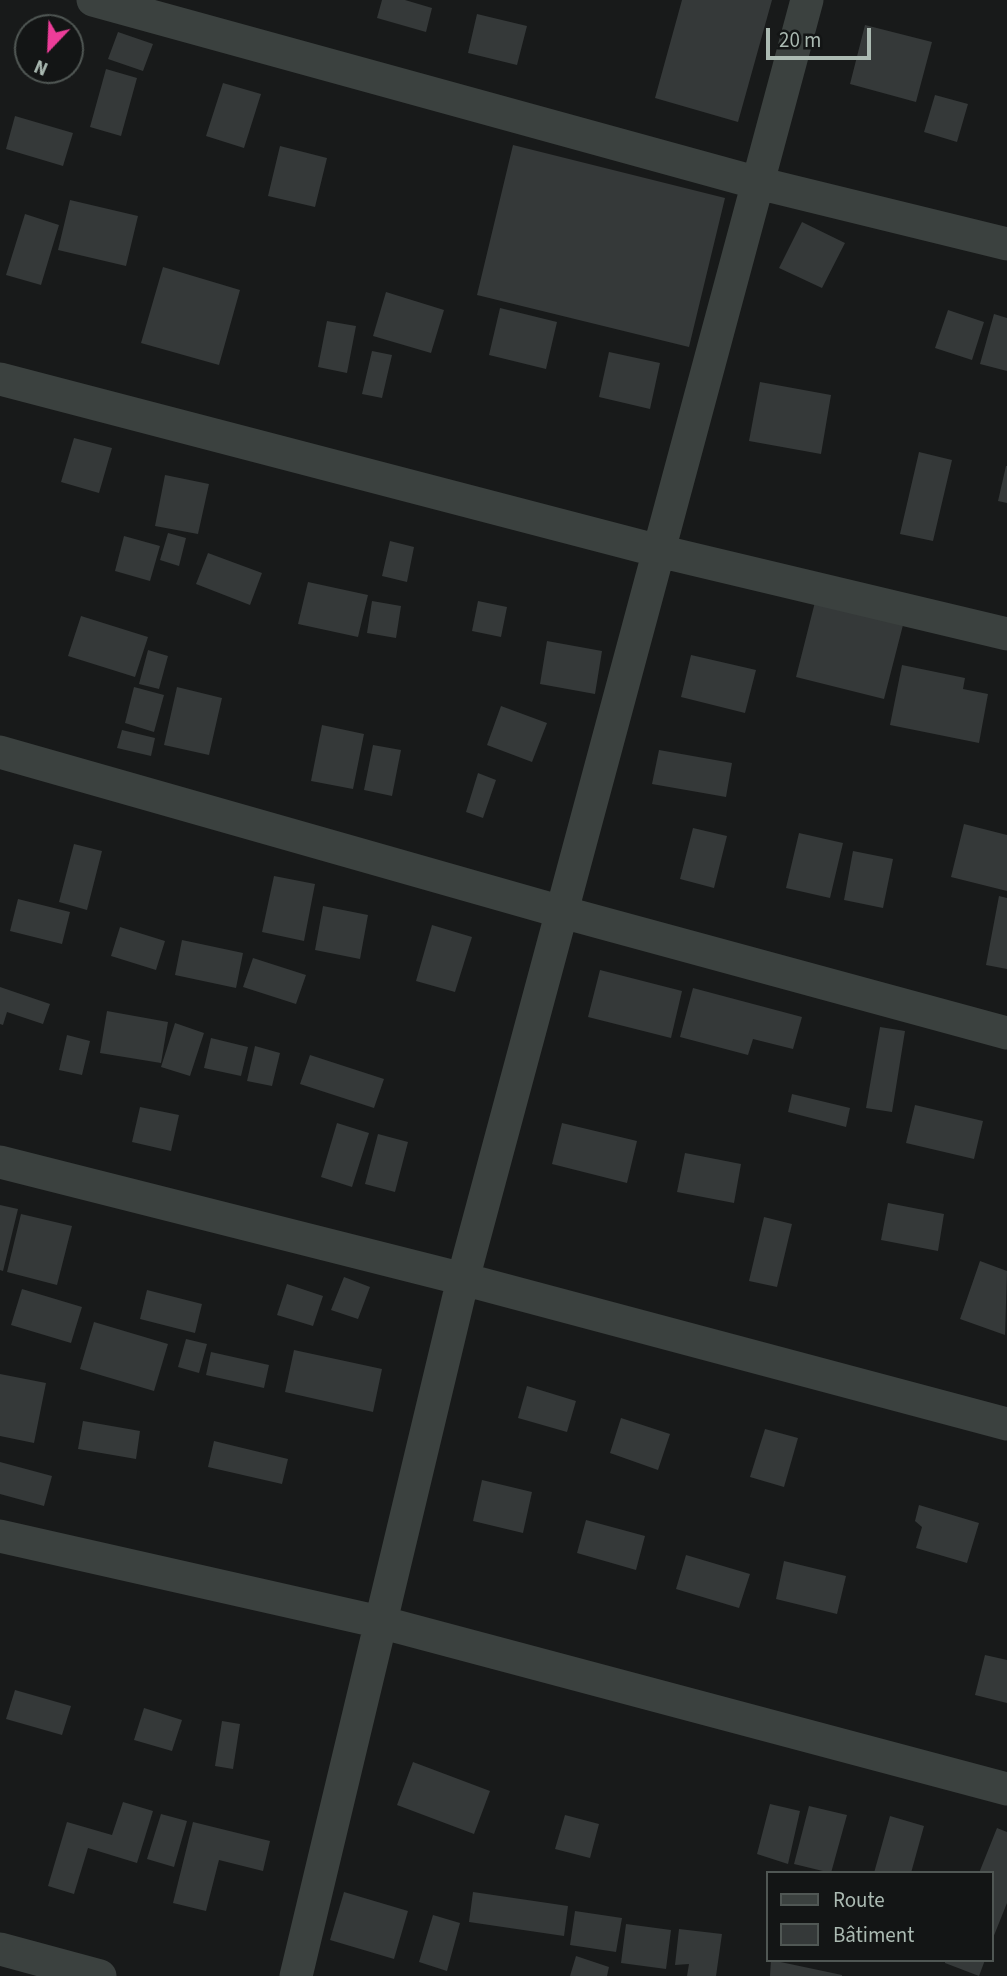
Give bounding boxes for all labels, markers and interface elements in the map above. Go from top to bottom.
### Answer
north arrow [14,14,84,84]
scale bar [769,14,874,58]
text: 20 m [779,25,821,55]
text: N [30,52,52,82]
legend [766,1871,993,1962]
text: Route [833,1885,885,1915]
text: Bâtiment [833,1920,914,1950]

